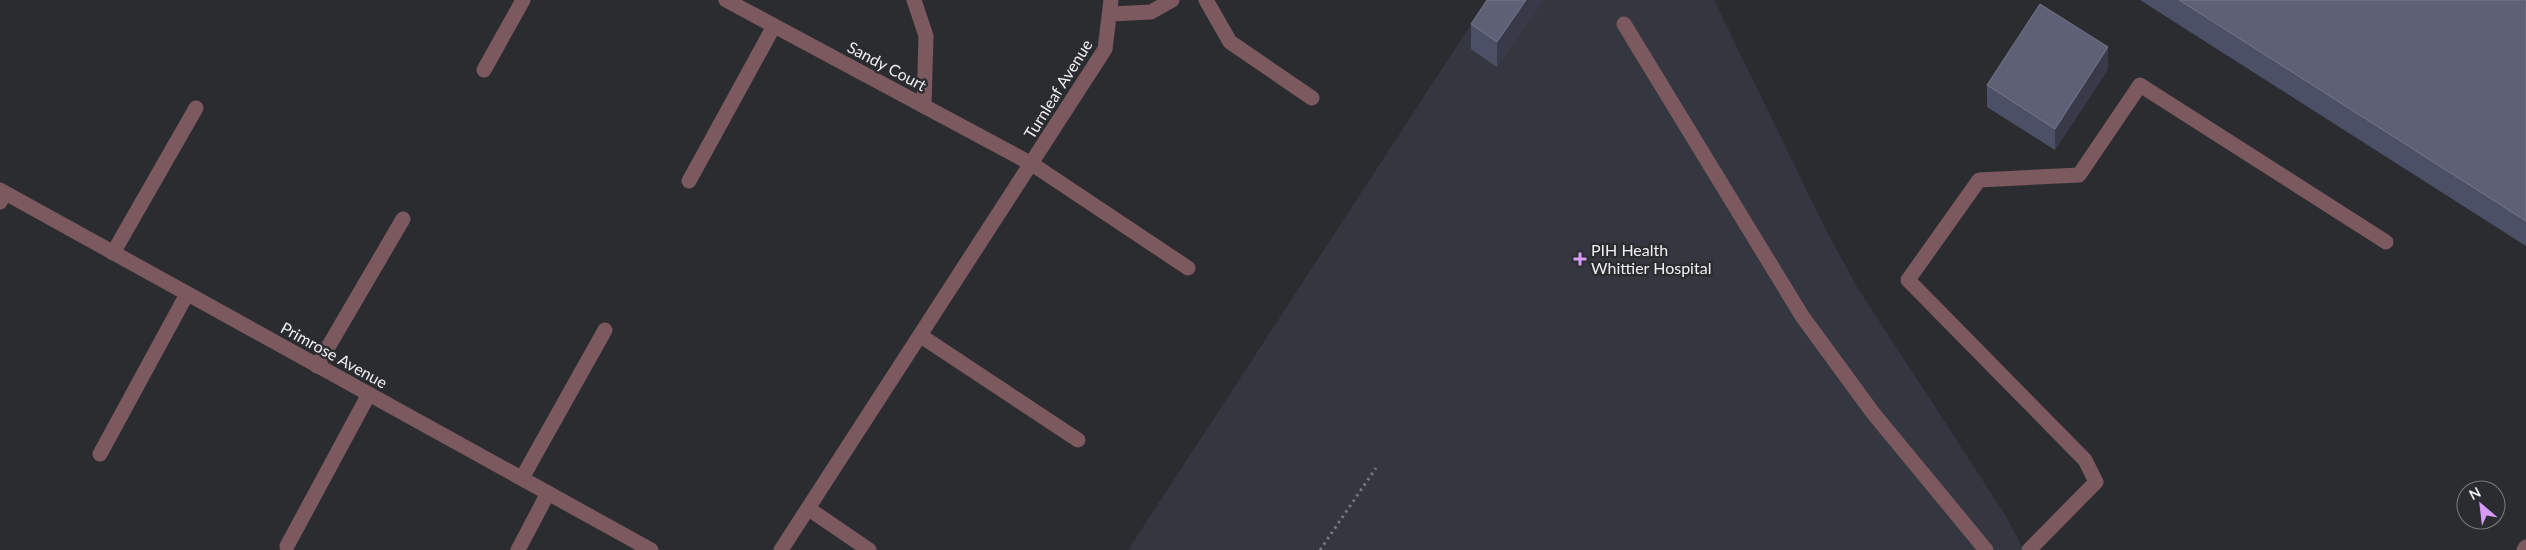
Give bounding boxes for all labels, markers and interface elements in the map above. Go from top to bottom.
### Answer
street label: Turnleaf Avenue [1019,36,1096,142]
street label: Sandy Court [845,37,930,94]
place label: PIH Health Whittier Hospital [1591,240,1711,277]
marker: PIH Health Whittier Hospital [1573,252,1587,266]
street label: Primrose Avenue [278,317,391,392]
north arrow [2456,480,2506,530]
text: N [2466,483,2483,503]

